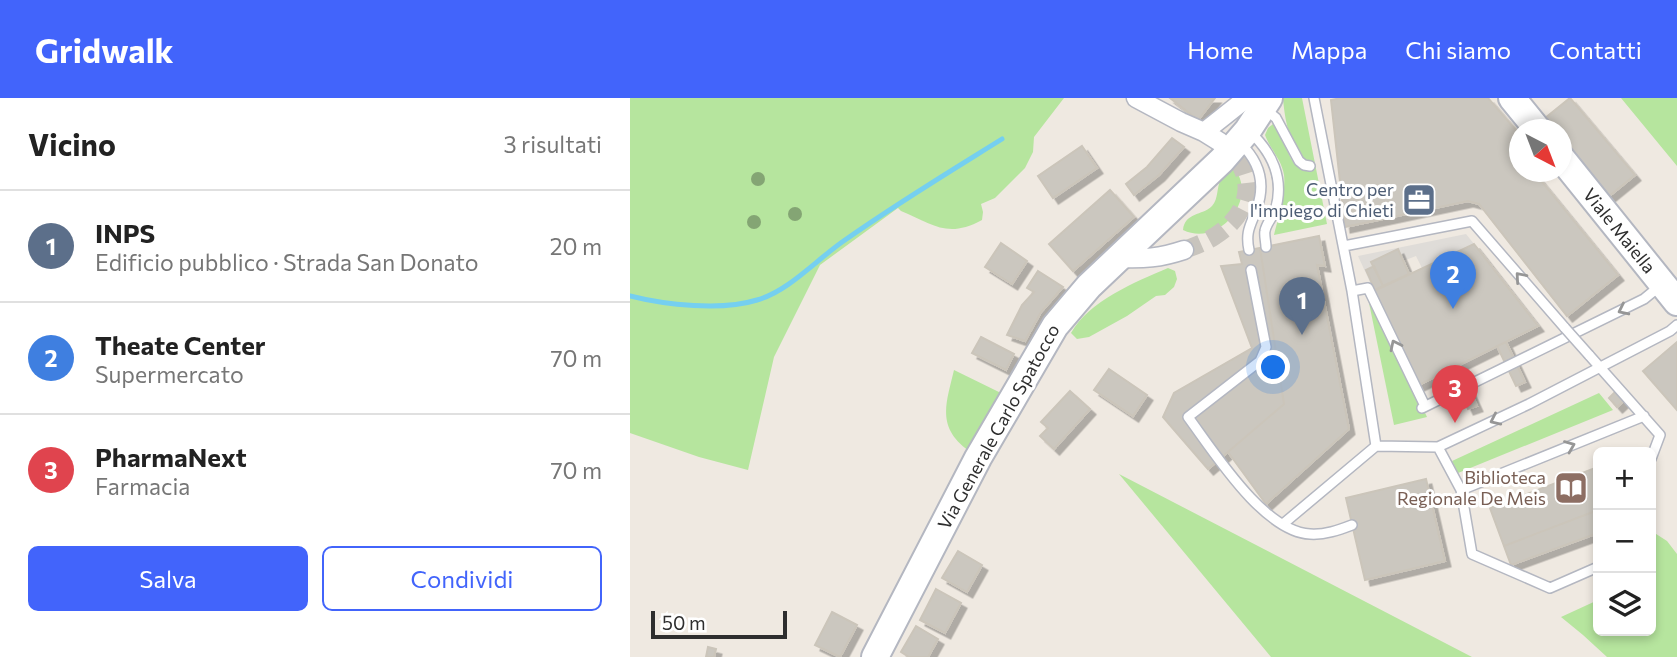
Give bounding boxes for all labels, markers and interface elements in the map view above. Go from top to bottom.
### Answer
text: Gridwalk [35,29,174,70]
text: Home [1187,35,1253,64]
text: Mappa [1291,35,1367,64]
text: Chi siamo [1405,35,1511,64]
text: Contatti [1549,35,1642,64]
north arrow [1509,119,1572,182]
text: Vicino [28,125,116,162]
text: 3 risultati [503,130,602,158]
place label: Centro per l'impiego di Chieti [1250,178,1394,221]
office icon: Centro per l'impiego di Chieti [1400,181,1438,219]
street label: Viale Maiella [1579,183,1661,277]
text: INPS [95,217,155,248]
text: 1 [46,232,56,260]
text: 20 m [550,232,602,260]
text: Edificio pubblico · Strada San Donato [95,248,478,276]
pin: 2 [1430,251,1476,309]
one-way arrow [1516,272,1528,285]
pin: 1 [1279,277,1325,335]
one-way arrow [1618,301,1630,315]
street label: Via Generale Carlo Spatocco [932,320,1064,533]
text: Theate Center [95,329,266,360]
one-way arrow [1390,340,1404,352]
text: 2 [44,344,58,372]
text: 70 m [550,344,602,372]
your location [1256,350,1290,384]
text: Supermercato [95,360,244,388]
pin: 3 [1432,365,1478,423]
one-way arrow [1490,412,1502,426]
text: PharmaNext [95,441,247,472]
one-way arrow [1563,441,1575,455]
map controls [1593,447,1656,636]
button: + [1593,447,1656,510]
text: 3 [44,456,58,484]
text: 70 m [550,456,602,484]
place label: Biblioteca Regionale De Meis [1397,466,1546,509]
library icon: Biblioteca Regionale De Meis [1552,469,1590,507]
text: Farmacia [95,472,190,500]
button: − [1593,510,1656,573]
button: Salva [28,546,308,611]
button: Condividi [322,546,602,611]
button: layers [1593,573,1656,636]
scale bar [651,608,788,640]
text: 50 m [662,611,706,634]

